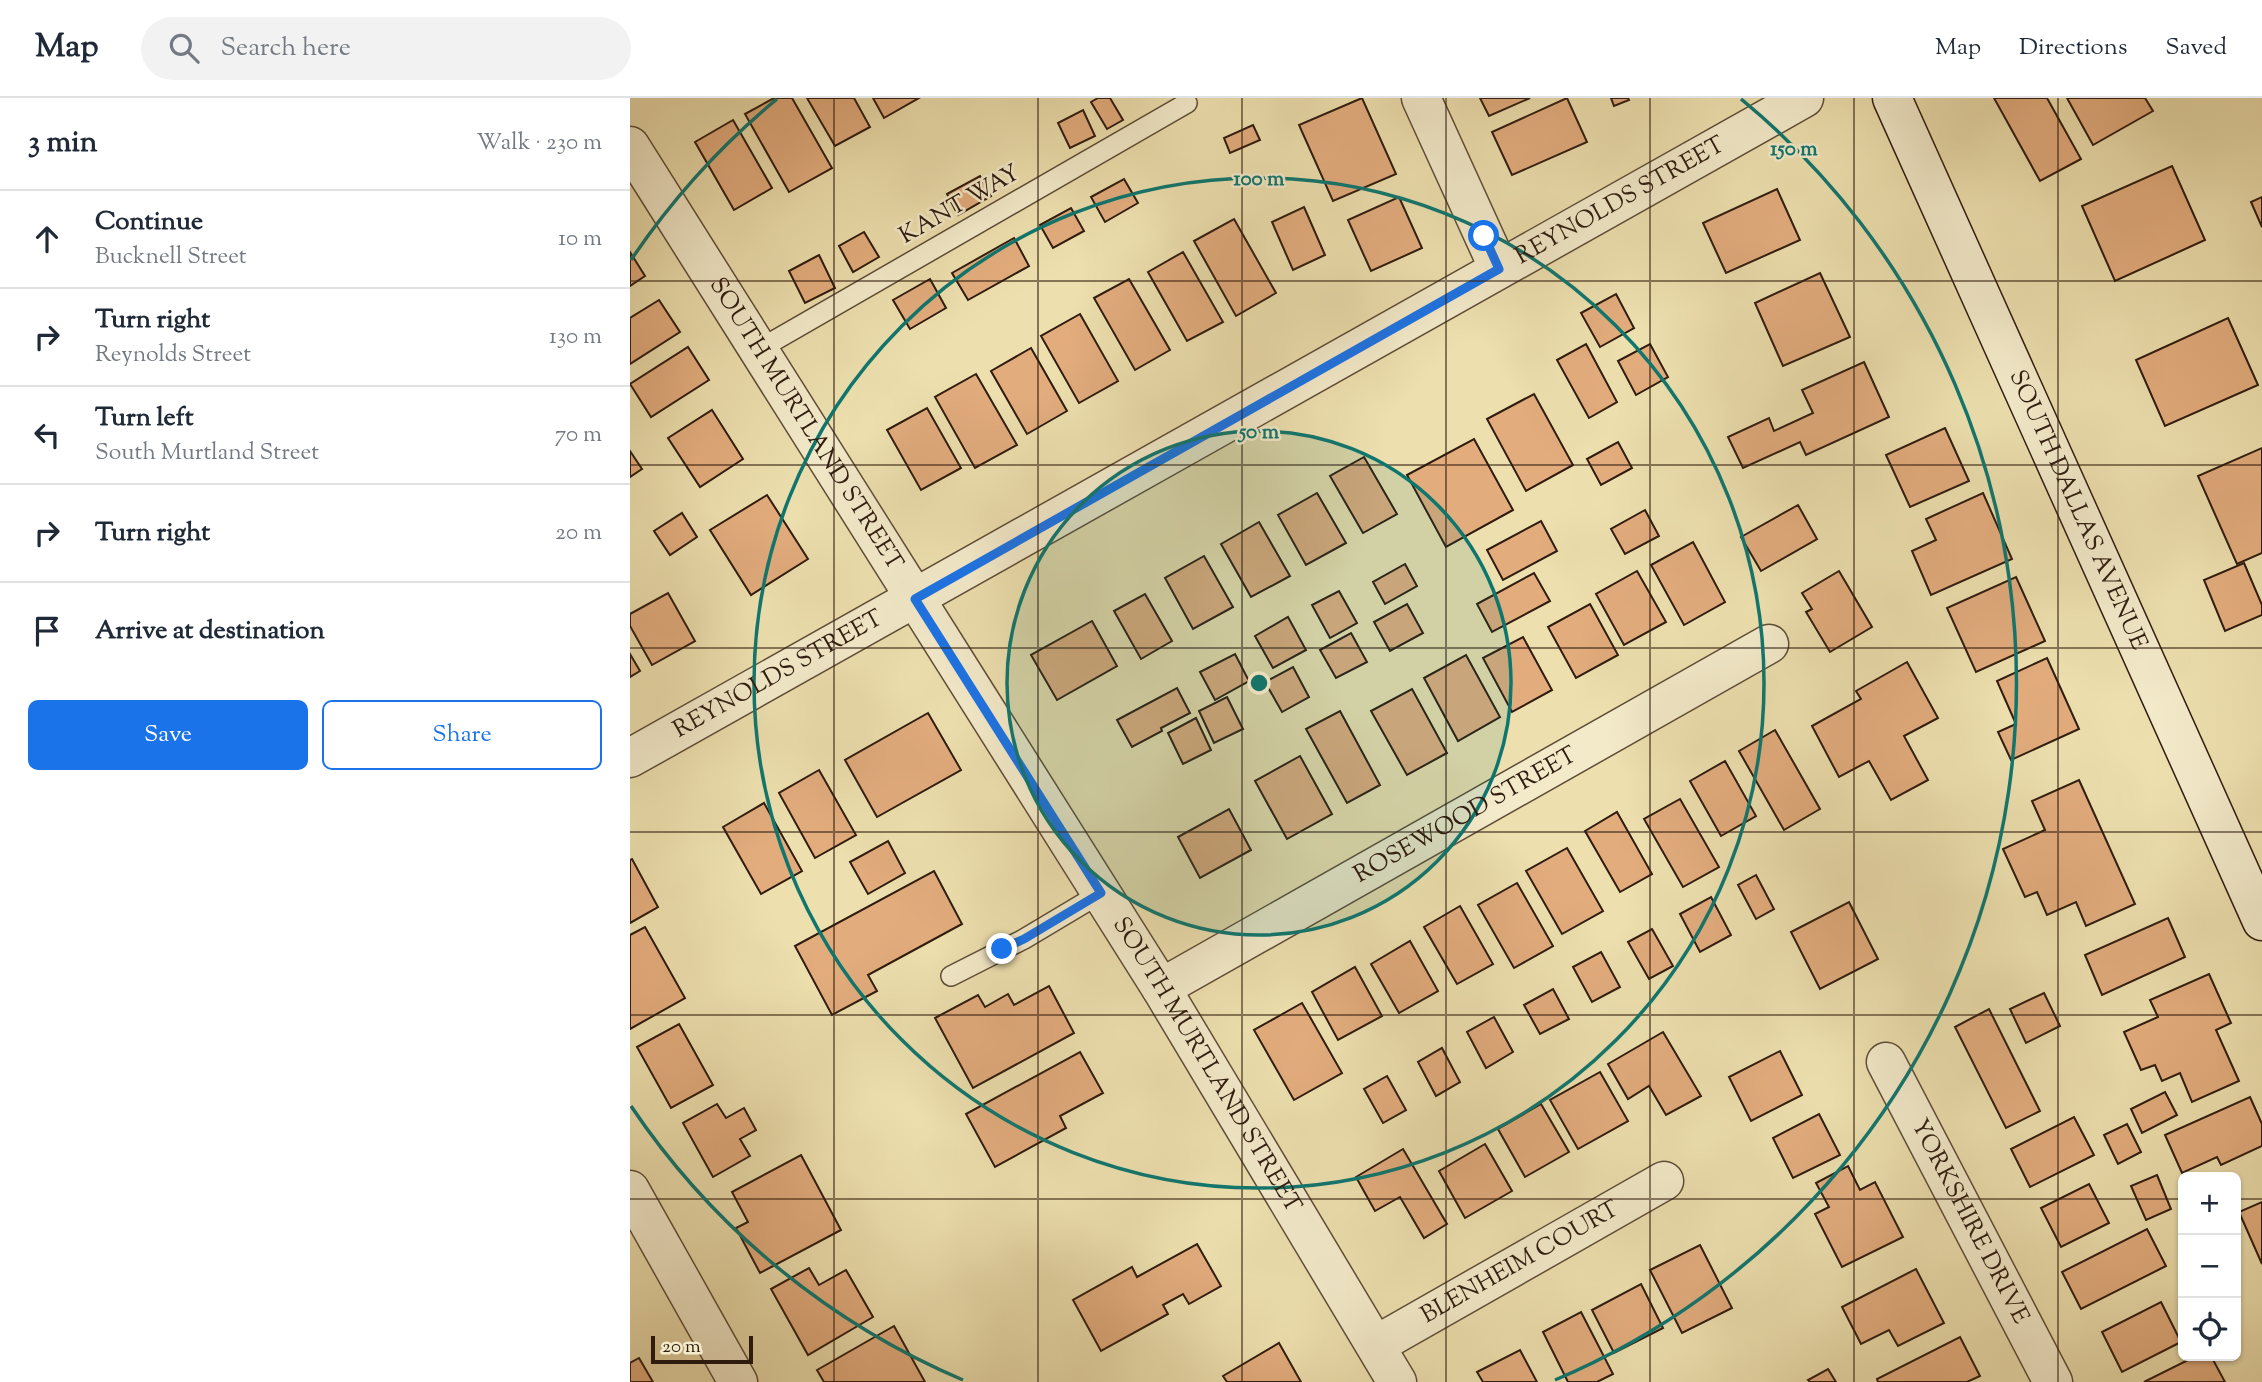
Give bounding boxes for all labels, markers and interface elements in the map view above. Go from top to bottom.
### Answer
search box [141,17,631,80]
text: Map [35,24,99,72]
icon: search [165,29,203,67]
text: Search here [221,30,351,67]
text: Map [1935,31,1981,65]
text: Directions [2019,31,2127,65]
text: Saved [2165,31,2227,65]
text: 3 min [28,122,98,165]
text: Walk · 230 m [476,127,602,160]
street label: REYNOLDS STREET [1509,129,1731,274]
text: 150 m [1770,135,1818,165]
street label: KANT WAY [893,157,1027,253]
text: 100 m [1234,165,1285,195]
text: Continue [95,204,203,241]
icon: ahead [28,220,66,258]
route start [1468,220,1499,251]
text: 10 m [558,223,602,256]
text: Bucknell Street [95,241,247,274]
street label: SOUTH MURTLAND STREET [700,271,911,577]
text: Turn right [95,302,210,339]
icon: right [28,318,66,356]
text: 130 m [549,321,602,354]
text: Reynolds Street [95,339,251,372]
street label: SOUTH DALLAS AVENUE [2000,365,2155,656]
text: Turn left [95,400,194,437]
icon: left [28,416,66,454]
text: 50 m [1237,418,1280,448]
text: 70 m [555,419,602,452]
text: South Murtland Street [95,437,319,470]
icon: right [28,514,66,552]
text: Turn right [95,515,210,552]
text: 20 m [555,517,602,550]
street label: REYNOLDS STREET [667,602,889,747]
icon: arrive [28,612,66,650]
text: Arrive at destination [95,613,325,650]
centre of rings [1247,671,1271,695]
button: Save [28,700,308,770]
button: Share [322,700,602,770]
street label: ROSEWOOD STREET [1348,739,1583,892]
street label: SOUTH MURTLAND STREET [1104,911,1309,1220]
route end [986,933,1017,964]
street label: YORKSHIRE DRIVE [1902,1113,2037,1331]
map controls [2178,1172,2241,1361]
button: + [2178,1172,2241,1235]
street label: BLENHEIM COURT [1415,1193,1626,1333]
button: − [2178,1235,2241,1298]
button: locate [2178,1298,2241,1361]
scale bar [651,1333,752,1365]
text: 20 m [662,1334,701,1361]

